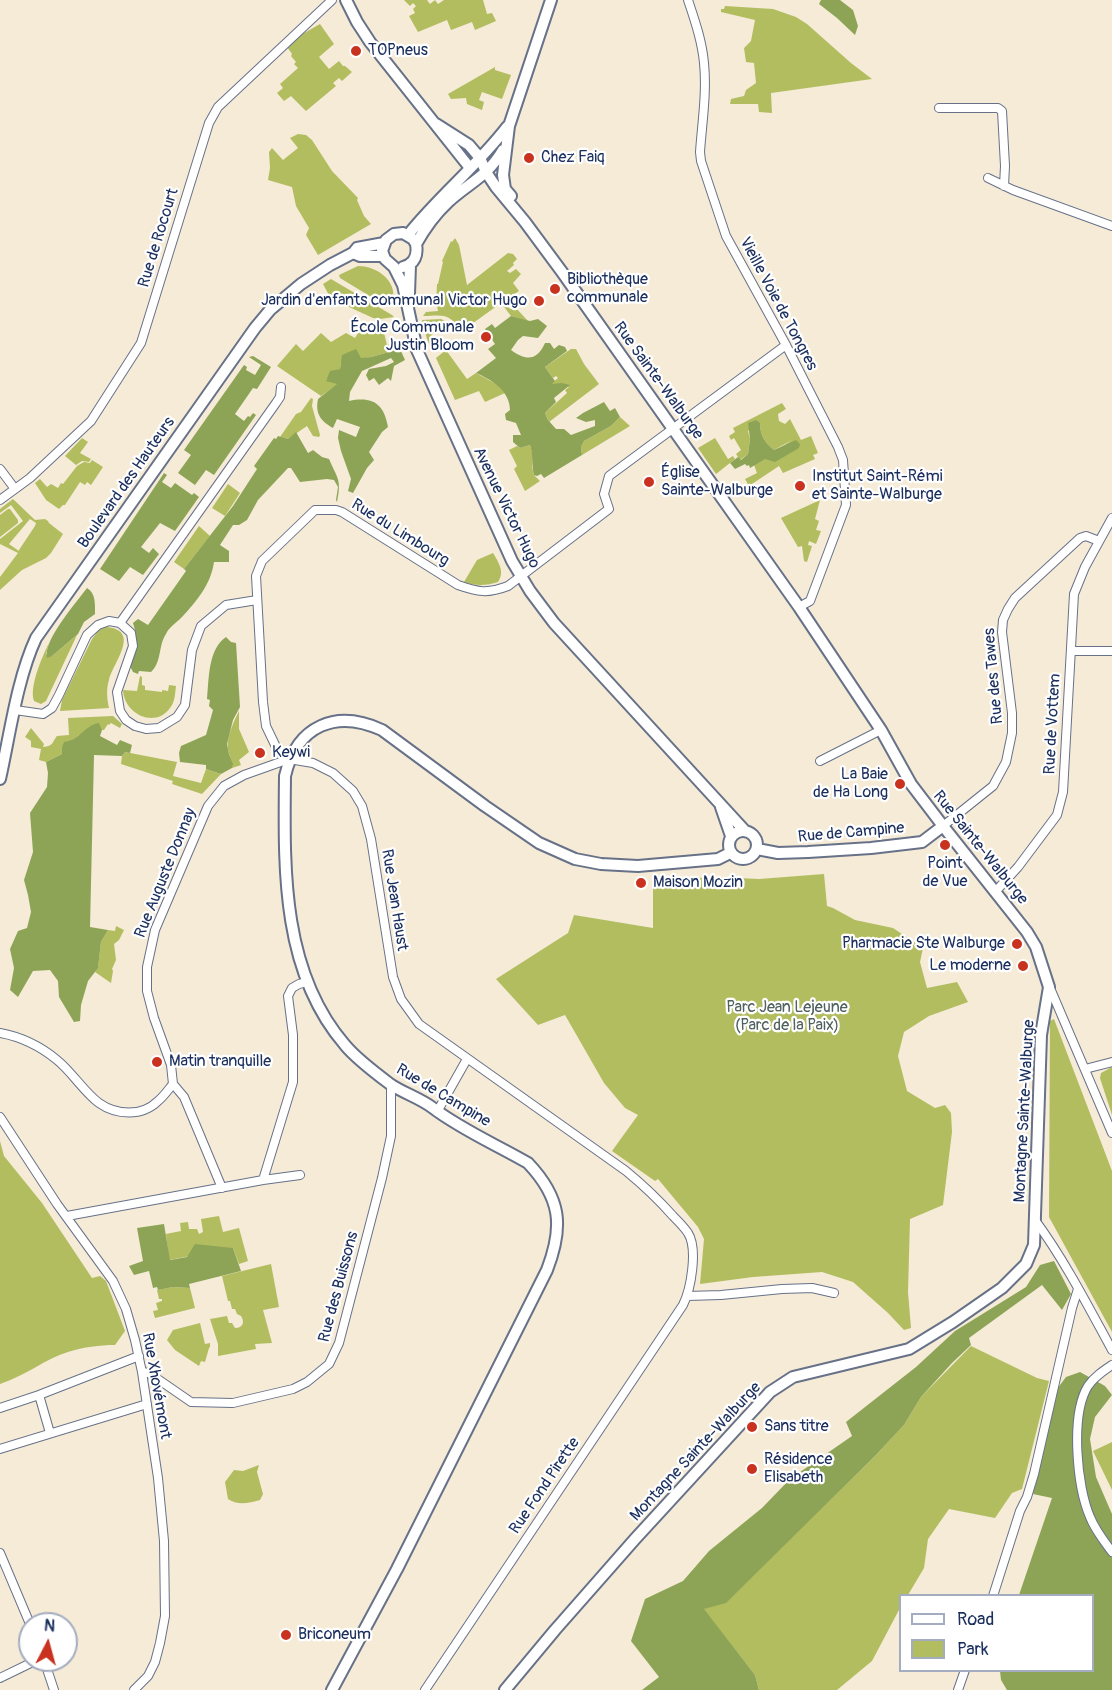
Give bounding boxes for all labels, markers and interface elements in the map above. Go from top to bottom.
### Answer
place label: TOPneus [368,41,428,61]
marker: TOPneus [349,44,363,58]
place label: Chez Faiq [541,148,605,168]
marker: Chez Faiq [522,151,536,165]
street label: Rue de Rocourt [135,186,183,290]
street label: Vieille Voie de Tongres [735,234,821,374]
place label: Bibliothèque communale [567,270,648,308]
marker: Bibliothèque communale [548,282,562,296]
place label: Jardin d'enfants communal Victor Hugo [261,291,527,311]
marker: Jardin d'enfants communal Victor Hugo [532,294,546,308]
place label: École Communale Justin Bloom [351,318,474,356]
street label: Rue Sainte-Walburge [609,318,707,444]
marker: École Communale Justin Bloom [479,330,493,344]
street label: Boulevard des Hauteurs [74,414,180,552]
street label: Avenue Victor Hugo [468,444,544,572]
place label: Église Sainte-Walburge [661,463,773,501]
place label: Institut Saint-Rémi et Sainte-Walburge [812,467,943,505]
marker: Église Sainte-Walburge [642,475,656,489]
marker: Institut Saint-Rémi et Sainte-Walburge [793,479,807,493]
street label: Rue du Limbourg [347,495,453,571]
street label: Rue des Tawes [980,627,1008,725]
street label: Rue de Vottem [1041,673,1065,775]
place label: Keywi [272,743,310,763]
marker: Keywi [253,746,267,760]
place label: La Baie de Ha Long [813,765,888,803]
marker: La Baie de Ha Long [893,777,907,791]
street label: Rue Sainte-Walburge [928,787,1032,909]
street label: Rue Auguste Donnay [131,805,201,941]
street label: Rue de Campine [797,819,905,847]
marker: Point de Vue [938,838,952,852]
street label: Rue Jean Haust [376,848,412,952]
place label: Point de Vue [923,854,967,892]
place label: Maison Mozin [653,873,743,893]
marker: Maison Mozin [634,876,648,890]
place label: Pharmacie Ste Walburge [842,934,1005,954]
marker: Pharmacie Ste Walburge [1010,937,1024,951]
place label: Le moderne [929,956,1011,976]
marker: Le moderne [1016,959,1030,973]
park label: Parc Jean Lejeune (Parc de la Paix) [726,998,848,1036]
street label: Montagne Sainte-Walburge [1011,1019,1039,1203]
place label: Matin tranquille [169,1052,271,1072]
marker: Matin tranquille [150,1055,164,1069]
street label: Rue de Campine [392,1060,494,1132]
street label: Rue des Buissons [315,1230,363,1344]
street label: Rue Xhovémont [137,1331,175,1441]
street label: Montagne Sainte-Walburge [627,1378,765,1526]
place label: Sans titre [764,1417,829,1437]
marker: Sans titre [745,1420,759,1434]
street label: Rue Fond Pirette [506,1434,584,1538]
place label: Résidence Elisabeth [764,1450,832,1488]
marker: Résidence Elisabeth [745,1462,759,1476]
legend [899,1594,1094,1672]
text: Road [957,1608,994,1631]
north arrow [18,1612,78,1672]
text: N [43,1616,56,1637]
place label: Briconeum [298,1625,371,1645]
marker: Briconeum [279,1628,293,1642]
text: Park [957,1638,989,1661]

